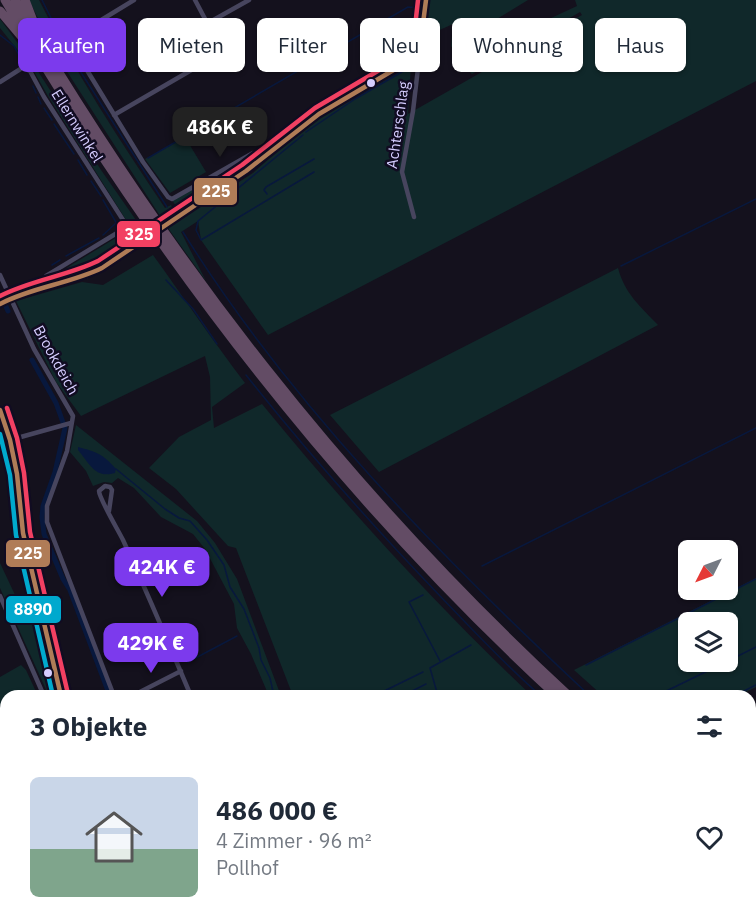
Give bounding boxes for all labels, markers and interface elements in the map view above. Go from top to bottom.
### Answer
chip: Kaufen [18,18,126,72]
chip: Mieten [138,18,245,72]
chip: Filter [257,18,348,72]
chip: Neu [360,18,440,72]
chip: Wohnung [452,18,583,72]
chip: Haus [595,18,686,72]
unlabelled marker [365,77,377,89]
street label: Achterschlag [382,80,413,170]
street label: Ellernwinkel [47,86,107,166]
pin: 486K € [171,107,269,158]
text: 486K € [186,113,254,140]
line badge: 225 [193,177,238,206]
text: 225 [202,181,231,201]
line badge: 325 [116,220,161,248]
text: 325 [125,224,154,244]
street label: Brookdeich [30,322,83,398]
line badge: 225 [5,539,51,568]
north arrow [678,540,738,600]
map controls [678,540,738,672]
text: 225 [14,543,43,563]
pin: 424K € [113,547,211,598]
text: 424K € [128,553,196,580]
line badge: 8890 [5,595,62,624]
text: 8890 [14,599,53,619]
button: layers [678,612,738,672]
pin: 429K € [102,623,200,674]
text: 429K € [117,629,185,656]
unlabelled marker [42,667,54,679]
text: 3 Objekte [30,709,147,743]
icon: filters [693,710,726,743]
text: 486 000 € [216,793,338,827]
icon: home [78,801,150,873]
icon: heart [693,821,726,854]
text: 4 Zimmer · 96 m² [216,827,372,854]
text: Pollhof [216,854,279,881]

